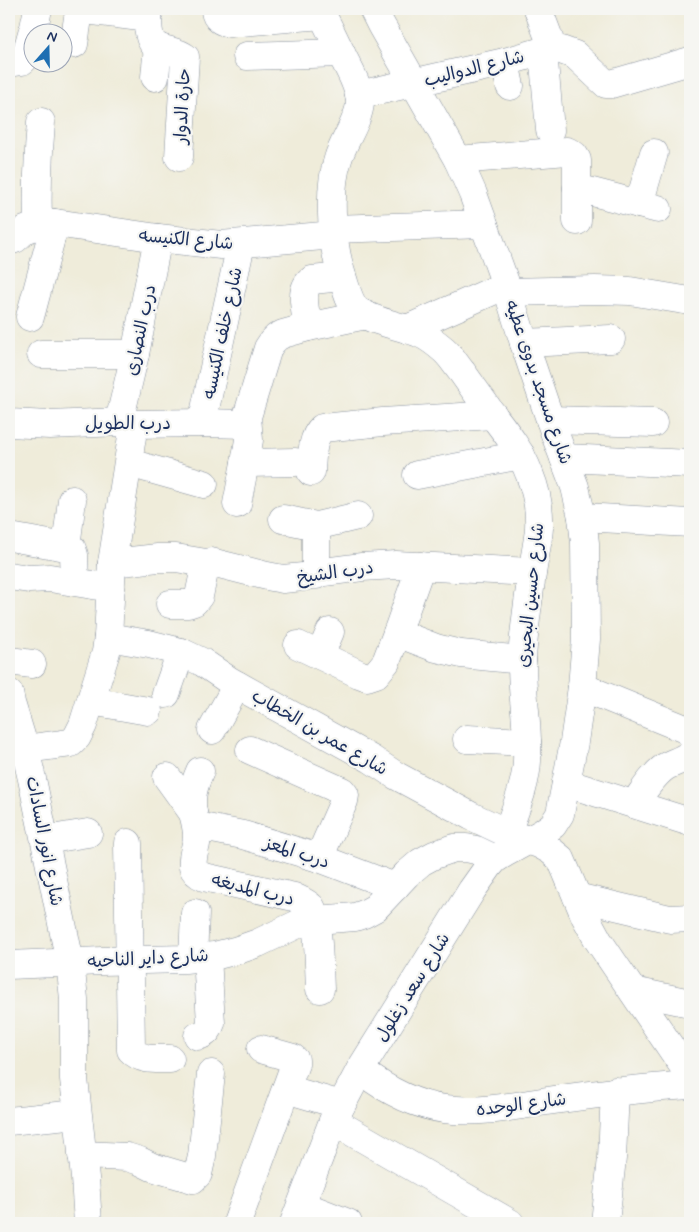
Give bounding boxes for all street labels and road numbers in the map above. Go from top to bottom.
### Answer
street label: شارع الدواليب [422,45,527,93]
street label: حارة الدوار [169,67,197,147]
street label: شارع الكنيسه [138,224,234,256]
street label: شارع خلف الكنيسه [197,265,249,401]
street label: درب النصارى [120,283,162,378]
street label: شارع مسجد بدوى عطيه [499,297,577,468]
street label: درب الطويل [85,412,171,436]
street label: شارع حسين البحيرى [511,522,551,669]
street label: درب الشيخ [295,556,375,590]
street label: شارع عمر بن الخطاب [247,684,392,782]
street label: شارع انور السادات [20,774,68,908]
street label: درب المعز [259,830,333,875]
street label: درب المدبغه [209,868,297,912]
street label: شارع سعد زغلول [370,928,456,1047]
street label: شارع داير الناحيه [87,944,209,974]
street label: شارع الوحده [475,1088,568,1122]

